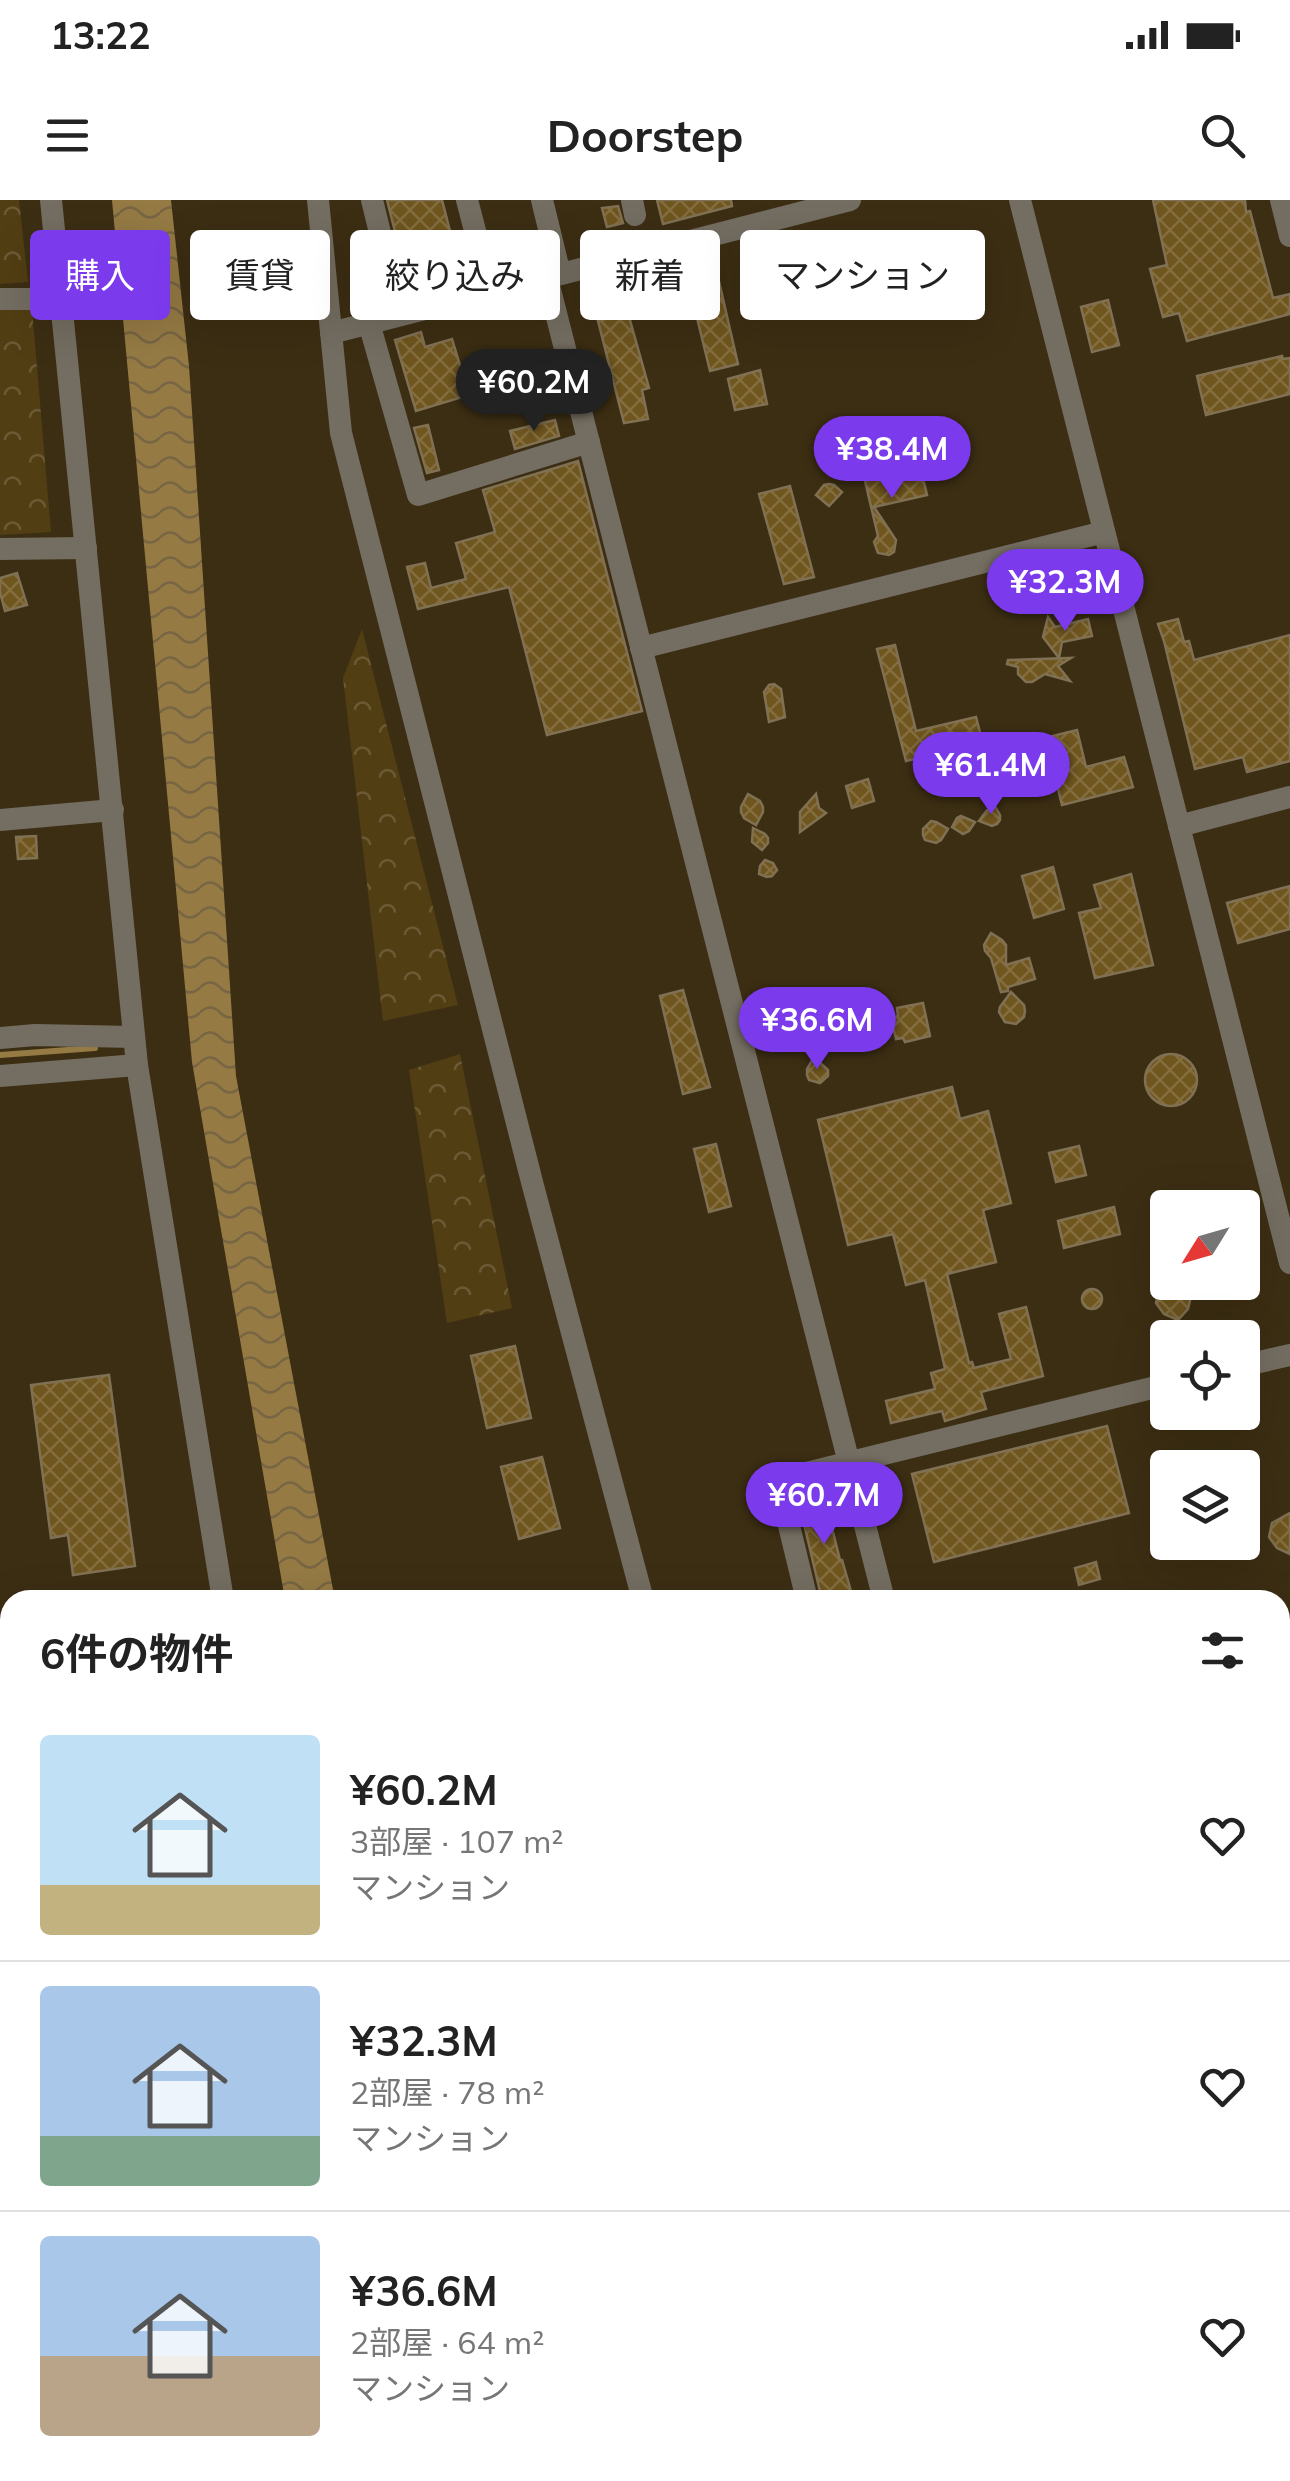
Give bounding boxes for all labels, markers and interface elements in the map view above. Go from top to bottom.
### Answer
text: 13:22 [50,11,151,59]
text: Doorstep [547,107,743,163]
icon: menu [40,108,95,163]
icon: search [1195,108,1250,163]
chip: 購入 [30,230,170,320]
chip: 賃貸 [190,230,330,320]
chip: 絞り込み [350,230,560,320]
chip: 新着 [580,230,720,320]
chip: マンション [740,230,985,320]
pin: ¥60.2M [453,349,615,434]
text: ¥60.2M [478,361,590,401]
pin: ¥38.4M [811,416,973,501]
text: ¥38.4M [836,428,948,468]
pin: ¥32.3M [984,549,1146,634]
text: ¥32.3M [1009,561,1121,601]
pin: ¥61.4M [910,732,1072,817]
text: ¥61.4M [935,744,1047,784]
pin: ¥36.6M [736,987,898,1072]
text: ¥36.6M [761,999,873,1039]
north arrow [1150,1190,1260,1300]
map controls [1150,1190,1260,1560]
button: locate [1150,1320,1260,1430]
button: layers [1150,1450,1260,1560]
pin: ¥60.7M [743,1462,905,1547]
text: ¥60.7M [768,1474,880,1514]
icon: filters [1195,1623,1250,1678]
text: 6件の物件 [40,1627,233,1680]
text: ¥60.2M [350,1763,498,1816]
icon: home [120,1775,240,1895]
icon: heart [1195,1808,1250,1863]
text: 3部屋 · 107 m² [350,1821,564,1861]
text: マンション [350,1867,510,1907]
text: ¥32.3M [350,2014,498,2067]
icon: home [120,2026,240,2146]
icon: heart [1195,2059,1250,2114]
text: 2部屋 · 78 m² [350,2072,544,2112]
text: マンション [350,2118,510,2158]
text: ¥36.6M [350,2264,498,2317]
icon: home [120,2276,240,2396]
icon: heart [1195,2309,1250,2364]
text: 2部屋 · 64 m² [350,2322,544,2362]
text: マンション [350,2368,510,2408]

